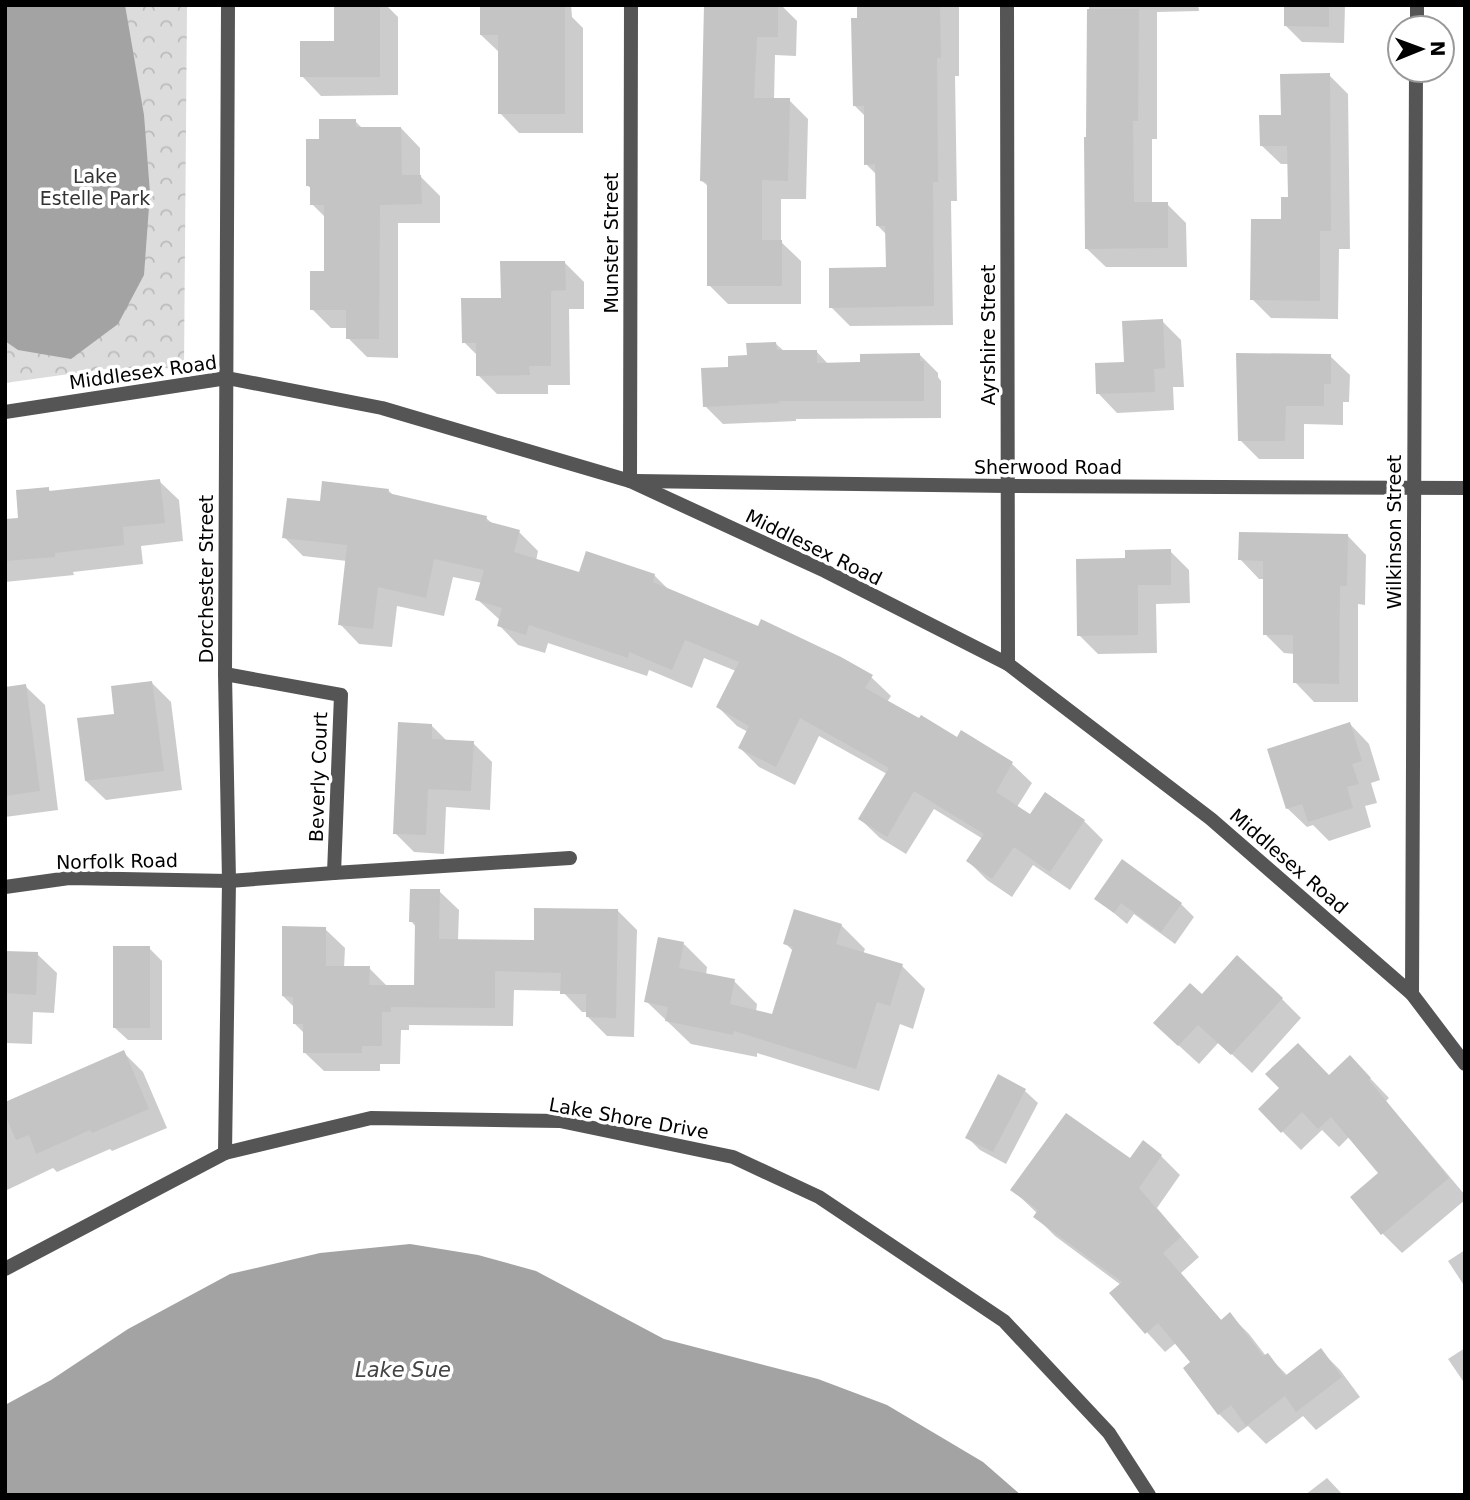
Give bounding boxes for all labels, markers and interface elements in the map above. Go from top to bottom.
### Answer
north arrow [1386,14,1456,84]
text: N [1427,41,1449,57]
park label: Lake Estelle Park [40,165,150,209]
street label: Munster Street [600,172,622,314]
street label: Ayrshire Street [977,265,999,405]
street label: Middlesex Road [68,351,218,393]
street label: Wilkinson Street [1383,455,1405,609]
street label: Sherwood Road [974,456,1122,478]
street label: Dorchester Street [195,495,217,663]
street label: Middlesex Road [742,504,886,590]
street label: Beverly Court [305,712,331,842]
street label: Middlesex Road [1226,804,1352,918]
street label: Norfolk Road [56,849,178,873]
street label: Lake Shore Drive [547,1093,711,1143]
water label: Lake Sue [355,1358,451,1382]

